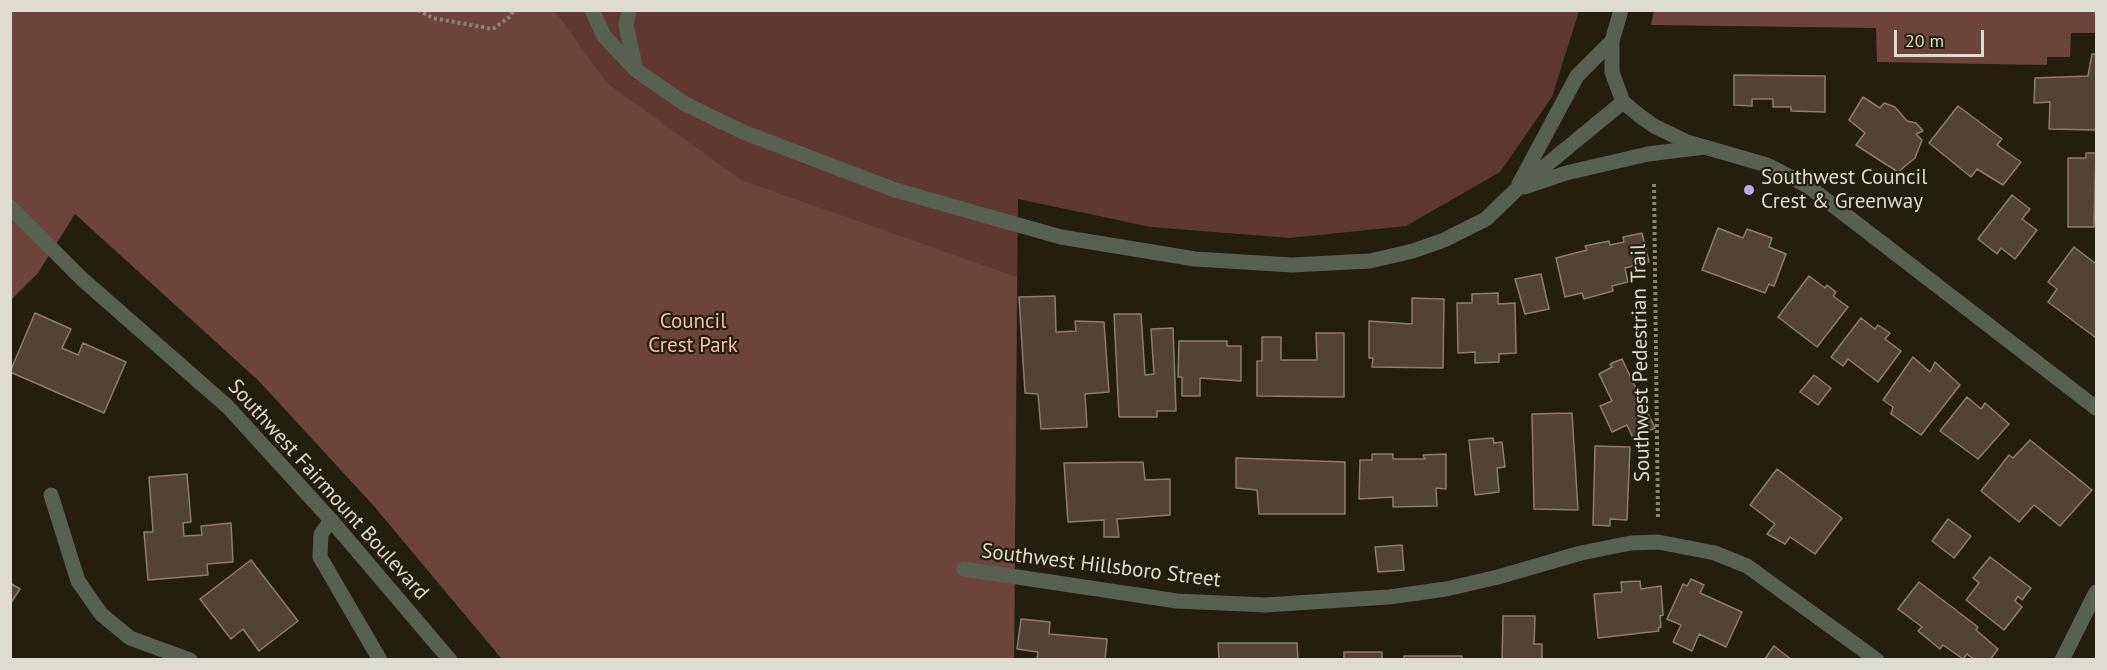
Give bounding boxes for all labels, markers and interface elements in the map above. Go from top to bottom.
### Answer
scale bar [1897,18,1987,56]
text: 20 m [1905,29,1944,52]
place label: Southwest Council Crest & Greenway [1761,165,1927,215]
marker: Southwest Council Crest & Greenway [1742,183,1756,197]
street label: Southwest Pedestrian Trail [1626,244,1656,482]
park label: Council Crest Park [648,309,738,359]
street label: Southwest Fairmount Boulevard [222,375,434,605]
street label: Southwest Hillsboro Street [980,539,1222,593]

